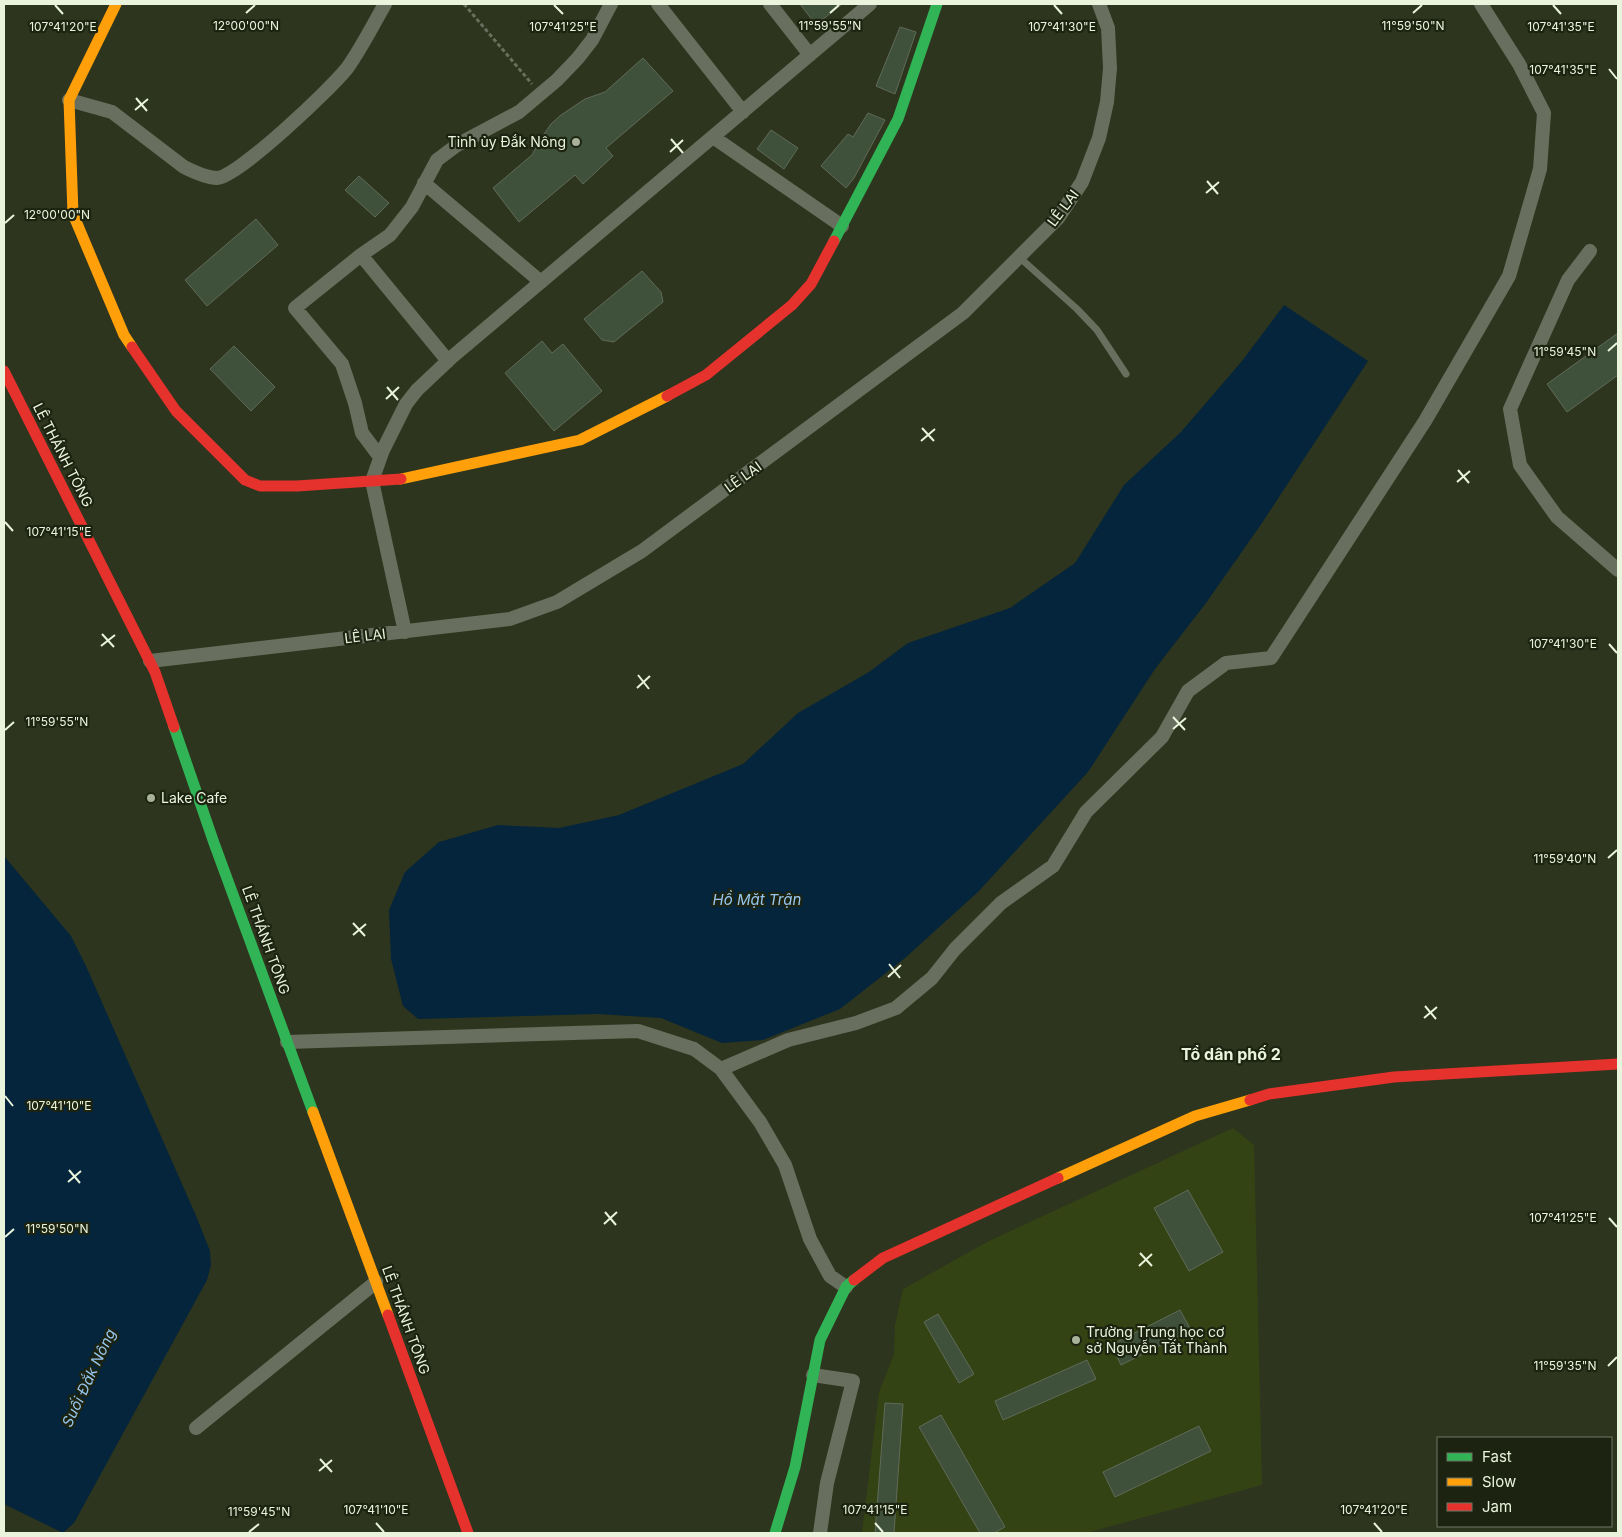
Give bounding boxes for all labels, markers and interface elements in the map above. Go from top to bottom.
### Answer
text: 12°00'00"N [213,18,279,33]
text: 11°59'55"N [799,18,861,33]
text: 11°59'50"N [1381,18,1445,33]
text: 107°41'20"E [29,19,97,34]
text: 107°41'25"E [529,19,597,34]
text: 107°41'30"E [1028,19,1096,34]
text: 107°41'35"E [1527,19,1595,34]
text: 107°41'35"E [1529,62,1597,77]
place label: Tỉnh ủy Đắk Nông [448,133,566,150]
marker: Tỉnh ủy Đắk Nông [570,136,582,148]
street label: LÊ LAI [1043,186,1082,229]
text: 12°00'00"N [24,207,90,222]
text: 11°59'45"N [1534,344,1596,359]
street label: LÊ THÁNH TÔNG [30,400,97,510]
street label: LÊ LAI [721,457,765,496]
text: 107°41'15"E [27,524,91,539]
street label: LÊ LAI [343,625,387,646]
text: 107°41'30"E [1529,636,1597,651]
text: 11°59'55"N [26,714,88,729]
place label: Lake Cafe [161,789,227,806]
marker: Lake Cafe [145,792,157,804]
text: 11°59'40"N [1534,851,1596,866]
street label: LÊ THÁNH TÔNG [239,883,294,997]
water label: Hồ Mặt Trận [713,890,802,909]
district label: Tổ dân phố 2 [1181,1044,1281,1064]
text: 107°41'10"E [26,1098,92,1113]
text: 107°41'25"E [1529,1210,1597,1225]
text: 11°59'50"N [25,1221,89,1236]
street label: LÊ THÁNH TÔNG [379,1263,434,1377]
place label: Trường Trung học cơ sở Nguyễn Tất Thành [1086,1323,1227,1356]
water label: Suối Đắk Nông [57,1326,120,1430]
marker: Trường Trung học cơ sở Nguyễn Tất Thành [1070,1334,1082,1346]
text: 11°59'35"N [1534,1358,1596,1373]
legend [1437,1437,1612,1527]
text: Fast [1482,1447,1512,1466]
text: Slow [1482,1472,1516,1491]
text: Jam [1482,1497,1512,1516]
text: 107°41'10"E [343,1502,409,1517]
text: 107°41'15"E [843,1502,907,1517]
text: 107°41'20"E [1340,1502,1408,1517]
text: 11°59'45"N [228,1504,290,1519]

